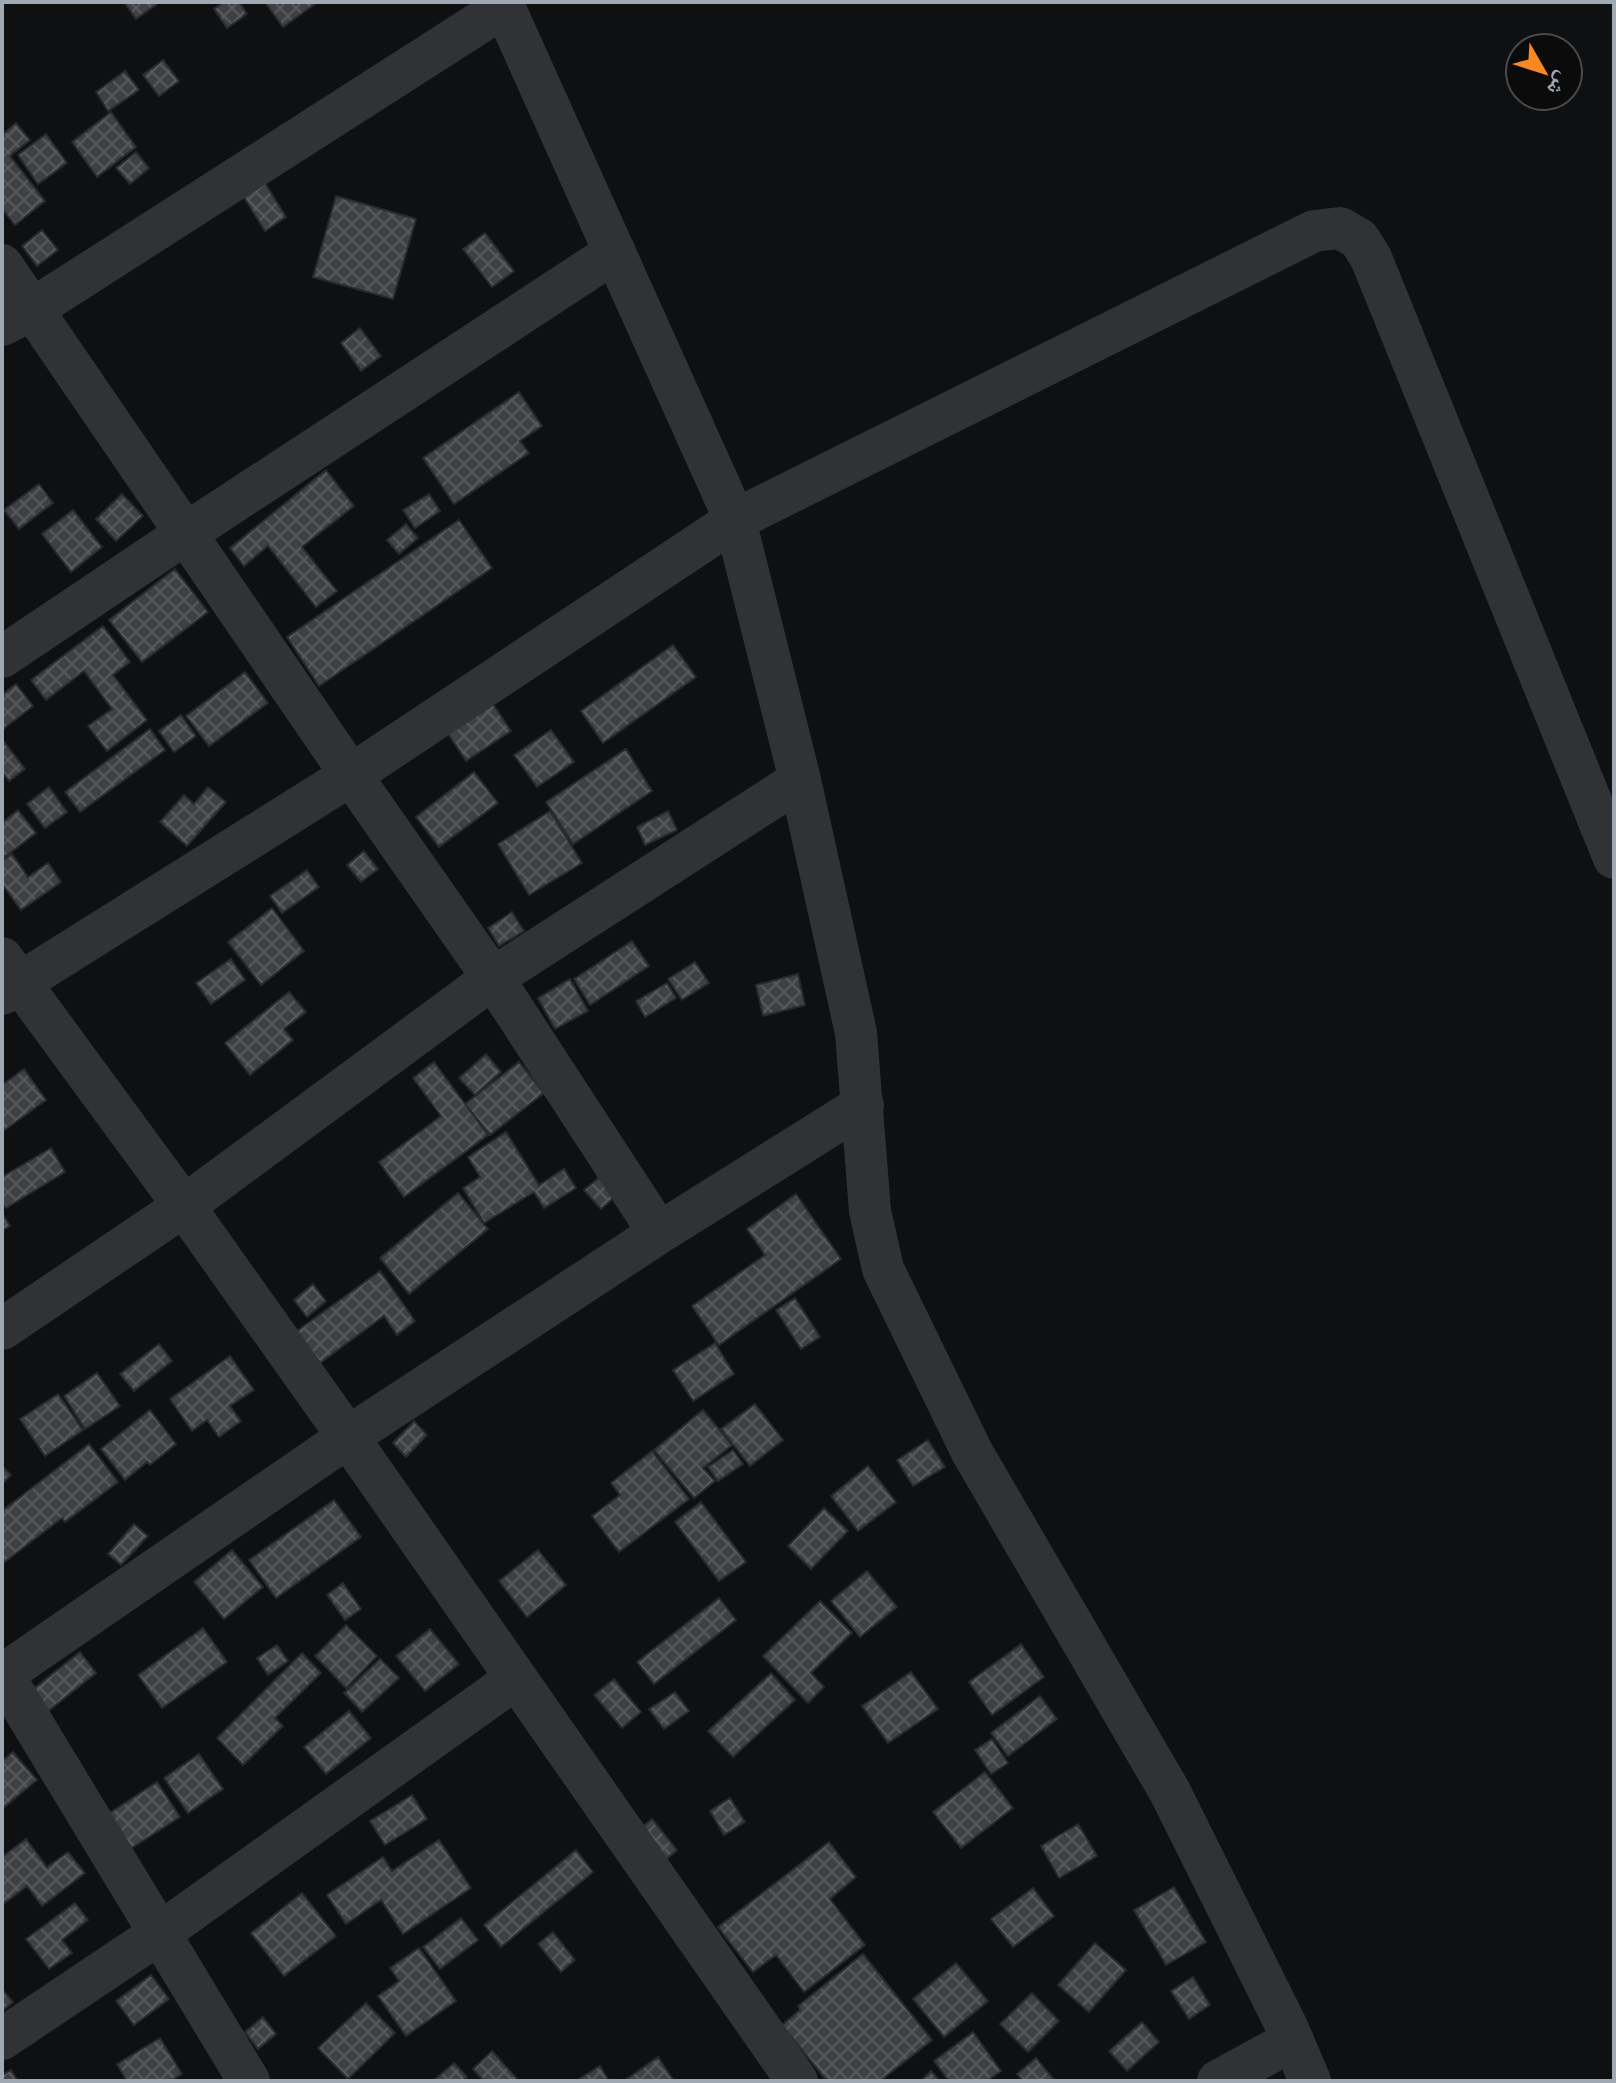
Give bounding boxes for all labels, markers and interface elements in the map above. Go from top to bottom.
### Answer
north arrow [1504,32,1584,112]
text: ش [1541,67,1579,104]

